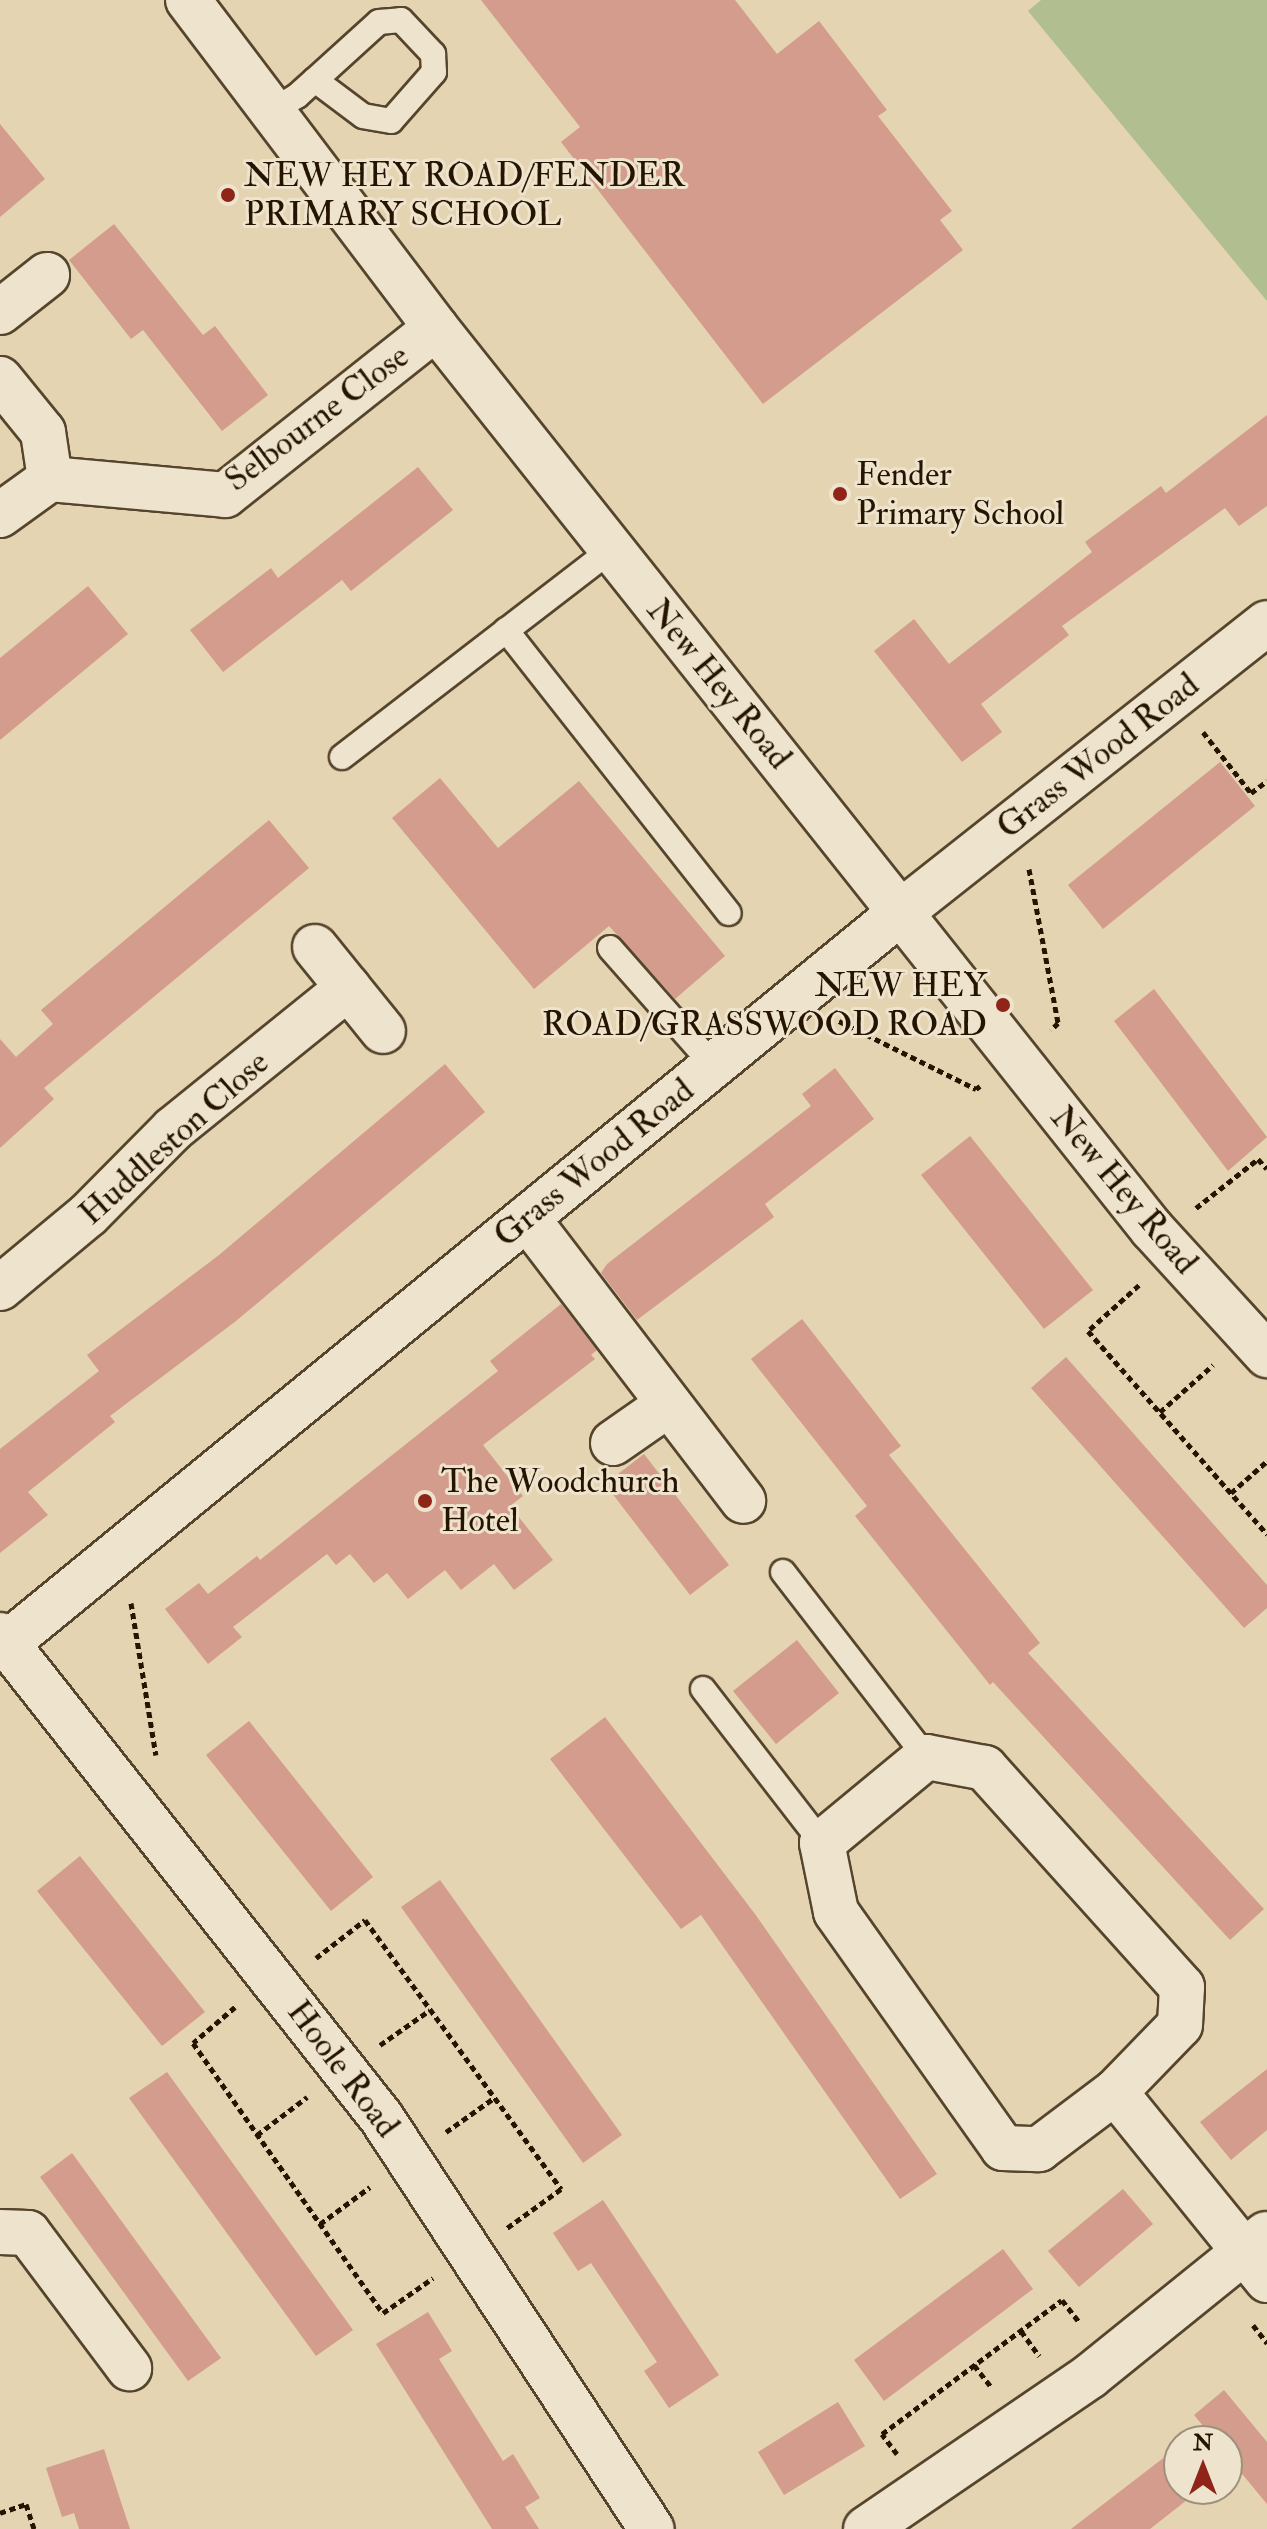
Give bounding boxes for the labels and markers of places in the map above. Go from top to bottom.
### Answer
place label: NEW HEY ROAD/FENDER PRIMARY SCHOOL [244,155,685,234]
marker: NEW HEY ROAD/FENDER PRIMARY SCHOOL [219,186,237,204]
place label: Fender Primary School [856,454,1064,534]
marker: Fender Primary School [831,485,849,503]
place label: NEW HEY ROAD/GRASSWOOD ROAD [542,965,987,1044]
marker: NEW HEY ROAD/GRASSWOOD ROAD [994,996,1012,1014]
place label: The Woodchurch Hotel [441,1461,679,1540]
marker: The Woodchurch Hotel [416,1492,434,1510]

